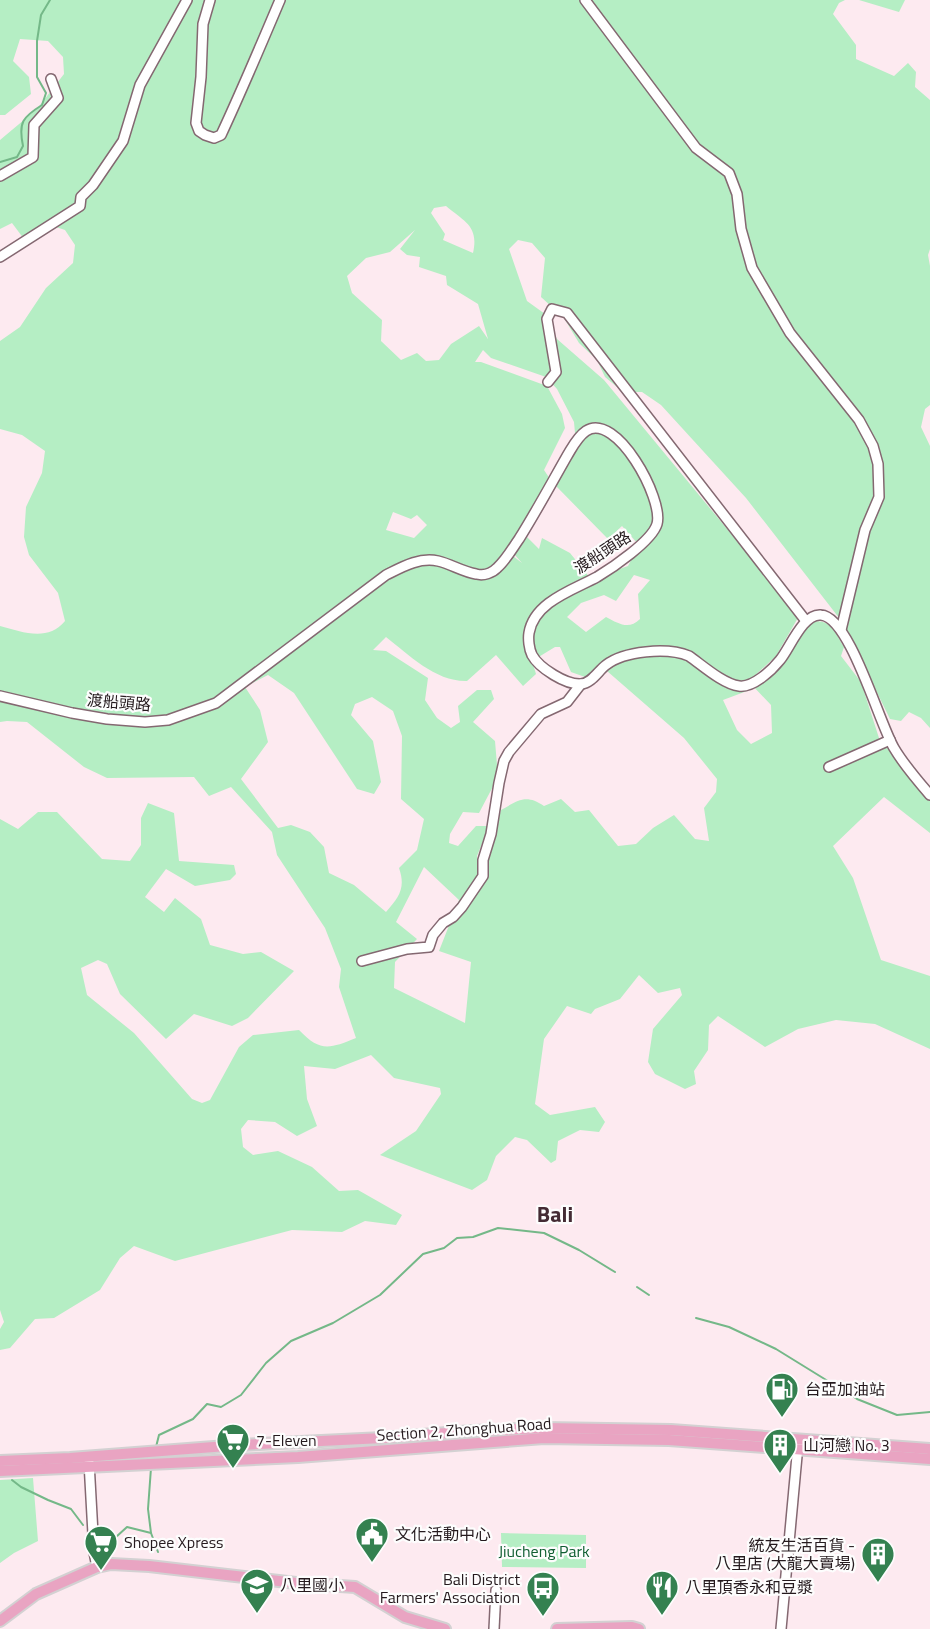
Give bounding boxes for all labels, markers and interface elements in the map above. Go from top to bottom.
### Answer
street label: 渡船頭路 [569,525,635,579]
street label: 渡船頭路 [86,687,152,717]
district label: Bali [537,1197,573,1231]
fuel station icon: 台亞加油站 [764,1371,800,1418]
place label: 台亞加油站 [805,1377,885,1401]
street label: Section 2, Zhonghua Road [376,1411,552,1447]
supermarket icon: 7-Eleven [215,1422,251,1469]
building icon: 山河戀 No. 3 [762,1427,798,1474]
place label: 7-Eleven [256,1428,317,1452]
place label: 山河戀 No. 3 [803,1433,890,1457]
public building icon: 文化活動中心 [354,1516,390,1563]
place label: 文化活動中心 [395,1522,491,1546]
supermarket icon: Shopee Xpress [83,1524,119,1571]
place label: Shopee Xpress [124,1530,224,1554]
place label: 統友生活百貨 - 八里店 (大龍大賣場) [715,1533,855,1575]
building icon: 統友生活百貨 - 八里店 (大龍大賣場) [860,1536,896,1583]
park label: Jiucheng Park [498,1539,590,1563]
school or university icon: 八里國小 [239,1567,275,1614]
place label: Bali District Farmers' Association [380,1567,520,1609]
restaurant icon: 八里頂香永和豆漿 [644,1569,680,1616]
bus stop icon: Bali District Farmers' Association [525,1570,561,1617]
place label: 八里國小 [280,1573,344,1597]
place label: 八里頂香永和豆漿 [685,1575,813,1599]

